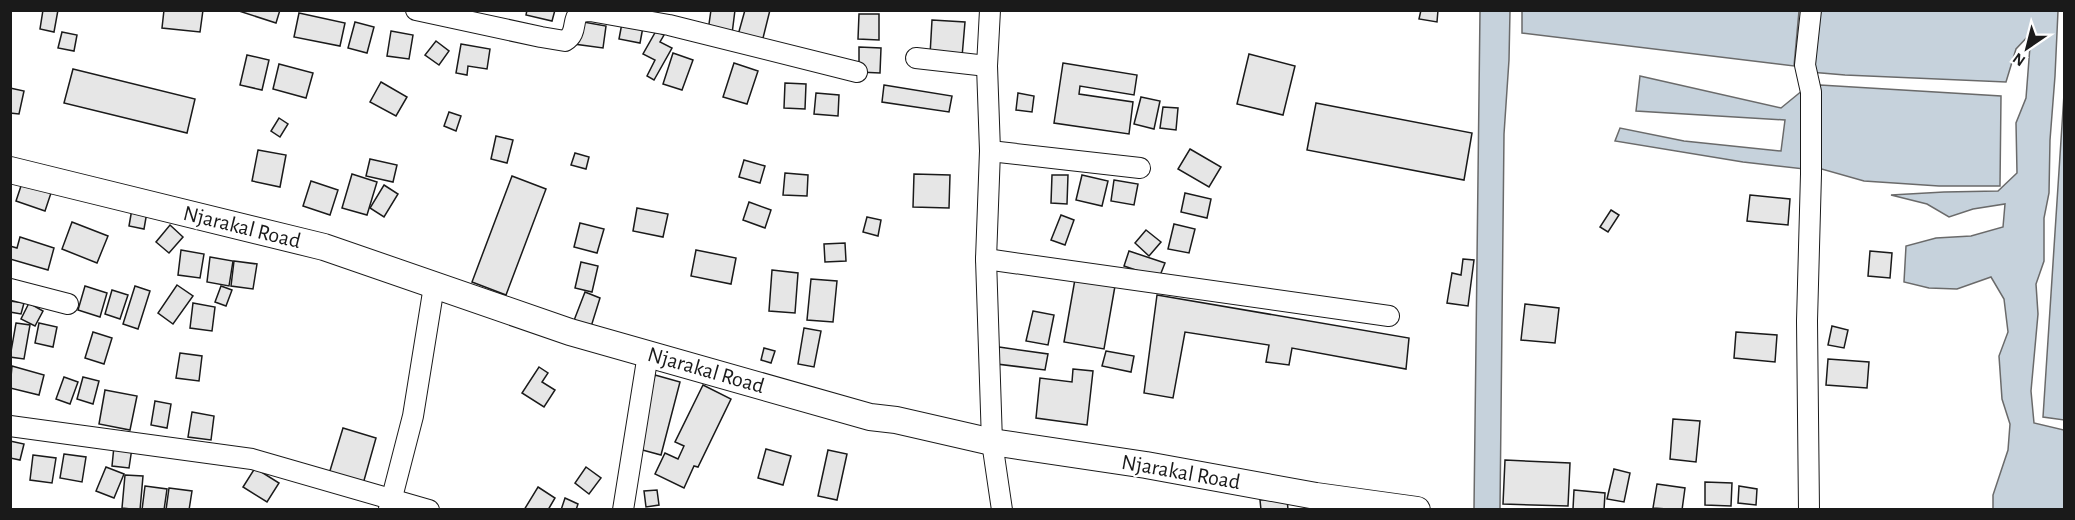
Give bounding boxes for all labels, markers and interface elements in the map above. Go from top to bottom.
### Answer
north arrow [1997,18,2057,78]
text: N [2010,50,2028,69]
street label: Njarakal Road [181,202,303,252]
street label: Njarakal Road [645,343,767,397]
street label: Njarakal Road [1120,451,1242,493]

